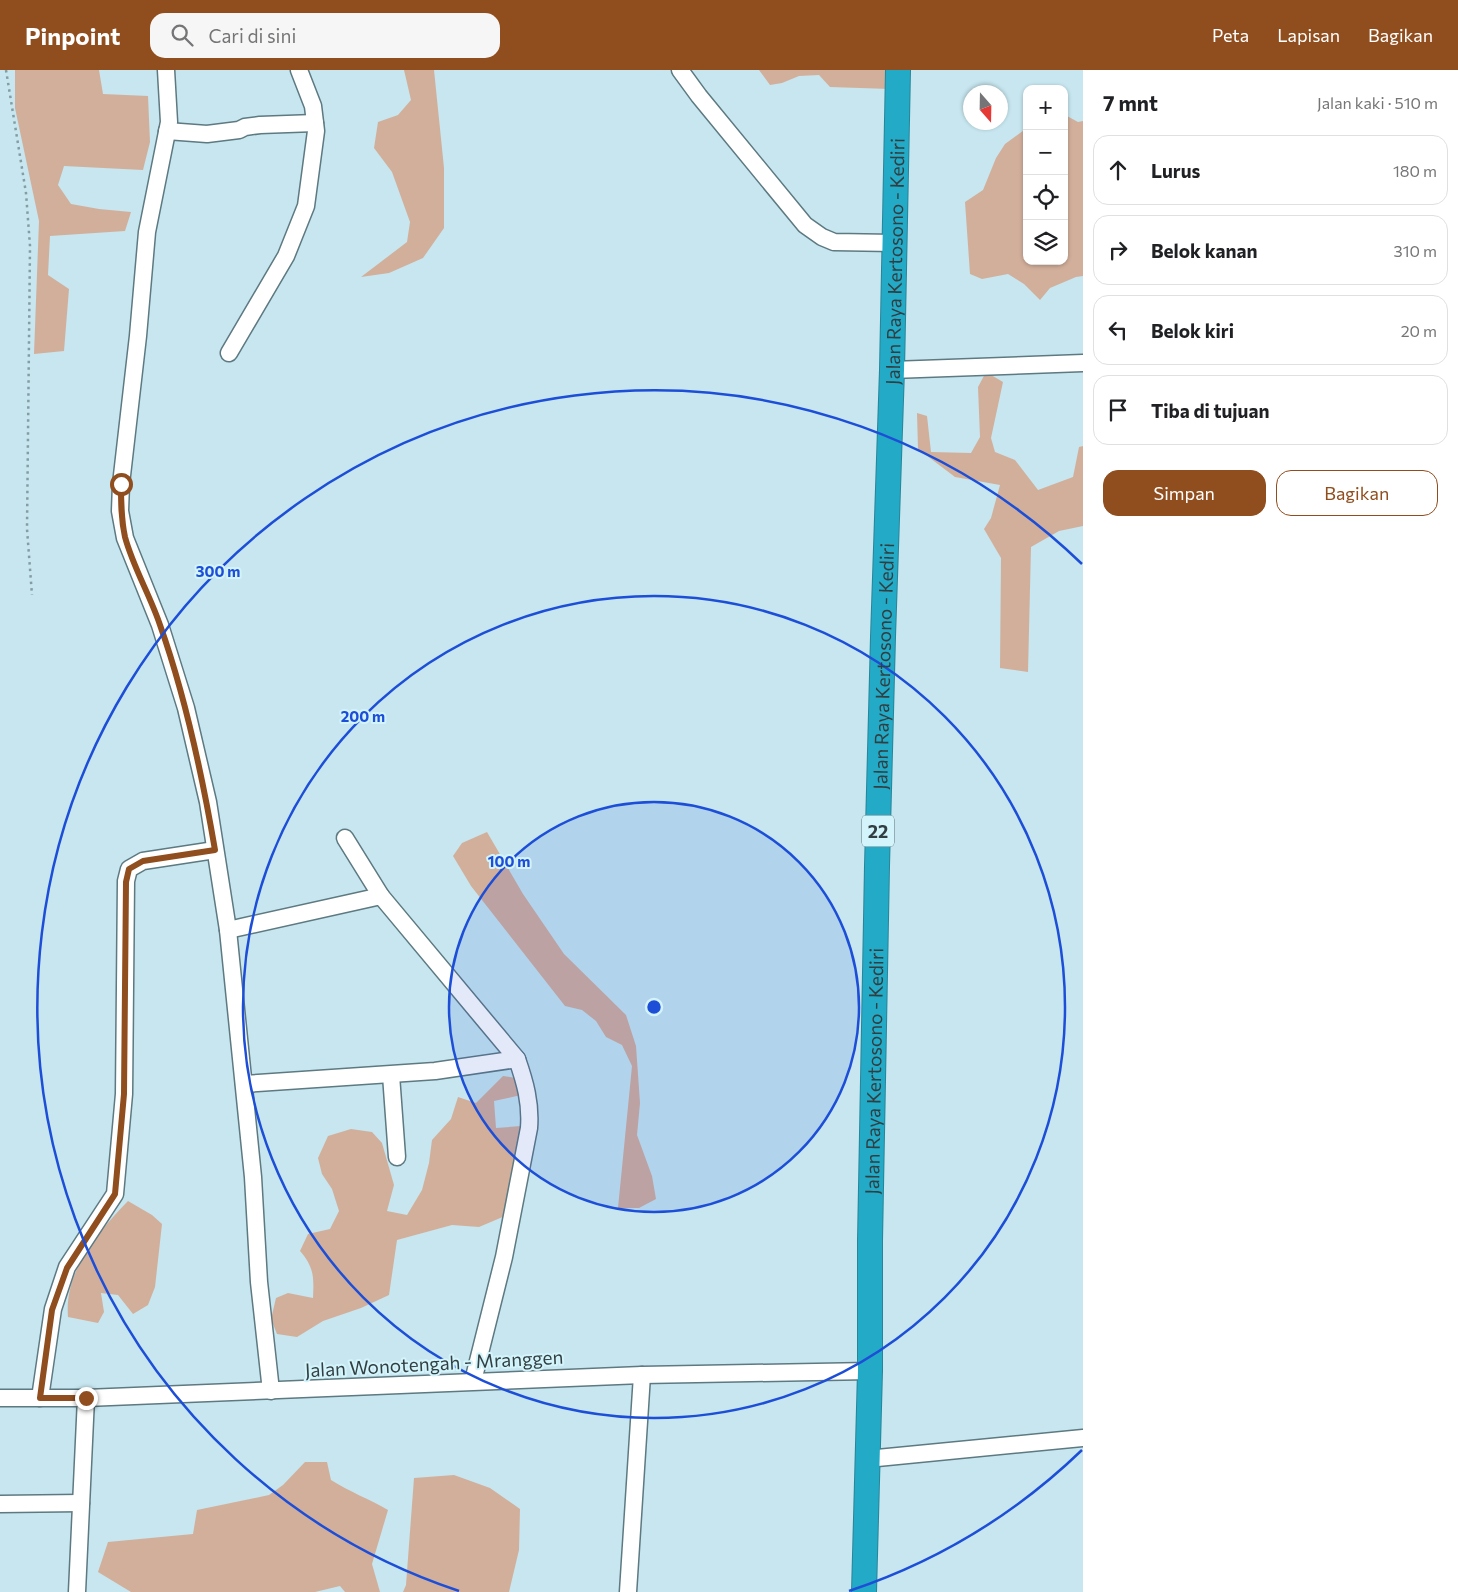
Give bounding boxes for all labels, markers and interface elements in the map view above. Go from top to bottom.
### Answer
search box [150,13,500,58]
text: Pinpoint [25,21,120,50]
icon: search [168,21,196,49]
text: Cari di sini [208,24,296,47]
text: Peta [1212,24,1249,46]
text: Lapisan [1277,24,1340,46]
text: Bagikan [1368,24,1433,46]
north arrow [963,85,1008,130]
map controls [1023,85,1068,265]
button: + [1023,85,1068,130]
text: 7 mnt [1103,90,1158,115]
text: Jalan kaki · 510 m [1317,93,1438,112]
button: − [1023,130,1068,175]
street label: Jalan Raya Kertosono - Kediri [880,138,908,385]
icon: ahead [1104,156,1132,184]
text: Lurus [1151,159,1200,182]
text: 180 m [1393,161,1437,180]
button: locate [1023,175,1068,220]
button: layers [1023,220,1068,265]
icon: right [1104,236,1132,264]
text: Belok kanan [1151,239,1258,262]
text: 310 m [1394,241,1437,260]
icon: left [1104,316,1132,344]
text: Belok kiri [1151,319,1234,342]
text: 20 m [1401,321,1437,340]
icon: arrive [1104,396,1132,424]
text: Tiba di tujuan [1151,399,1269,422]
button: Simpan [1103,470,1266,516]
button: Bagikan [1276,470,1438,516]
route start [110,473,133,496]
street label: Jalan Raya Kertosono - Kediri [868,542,898,790]
text: 300 m [196,562,240,580]
text: 200 m [341,707,385,725]
road number: 22 [862,816,894,846]
text: 100 m [488,852,530,870]
street label: Jalan Raya Kertosono - Kediri [859,947,887,1195]
centre of rings [645,998,663,1016]
street label: Jalan Wonotengah - Mranggen [304,1345,564,1381]
route end [75,1387,98,1410]

